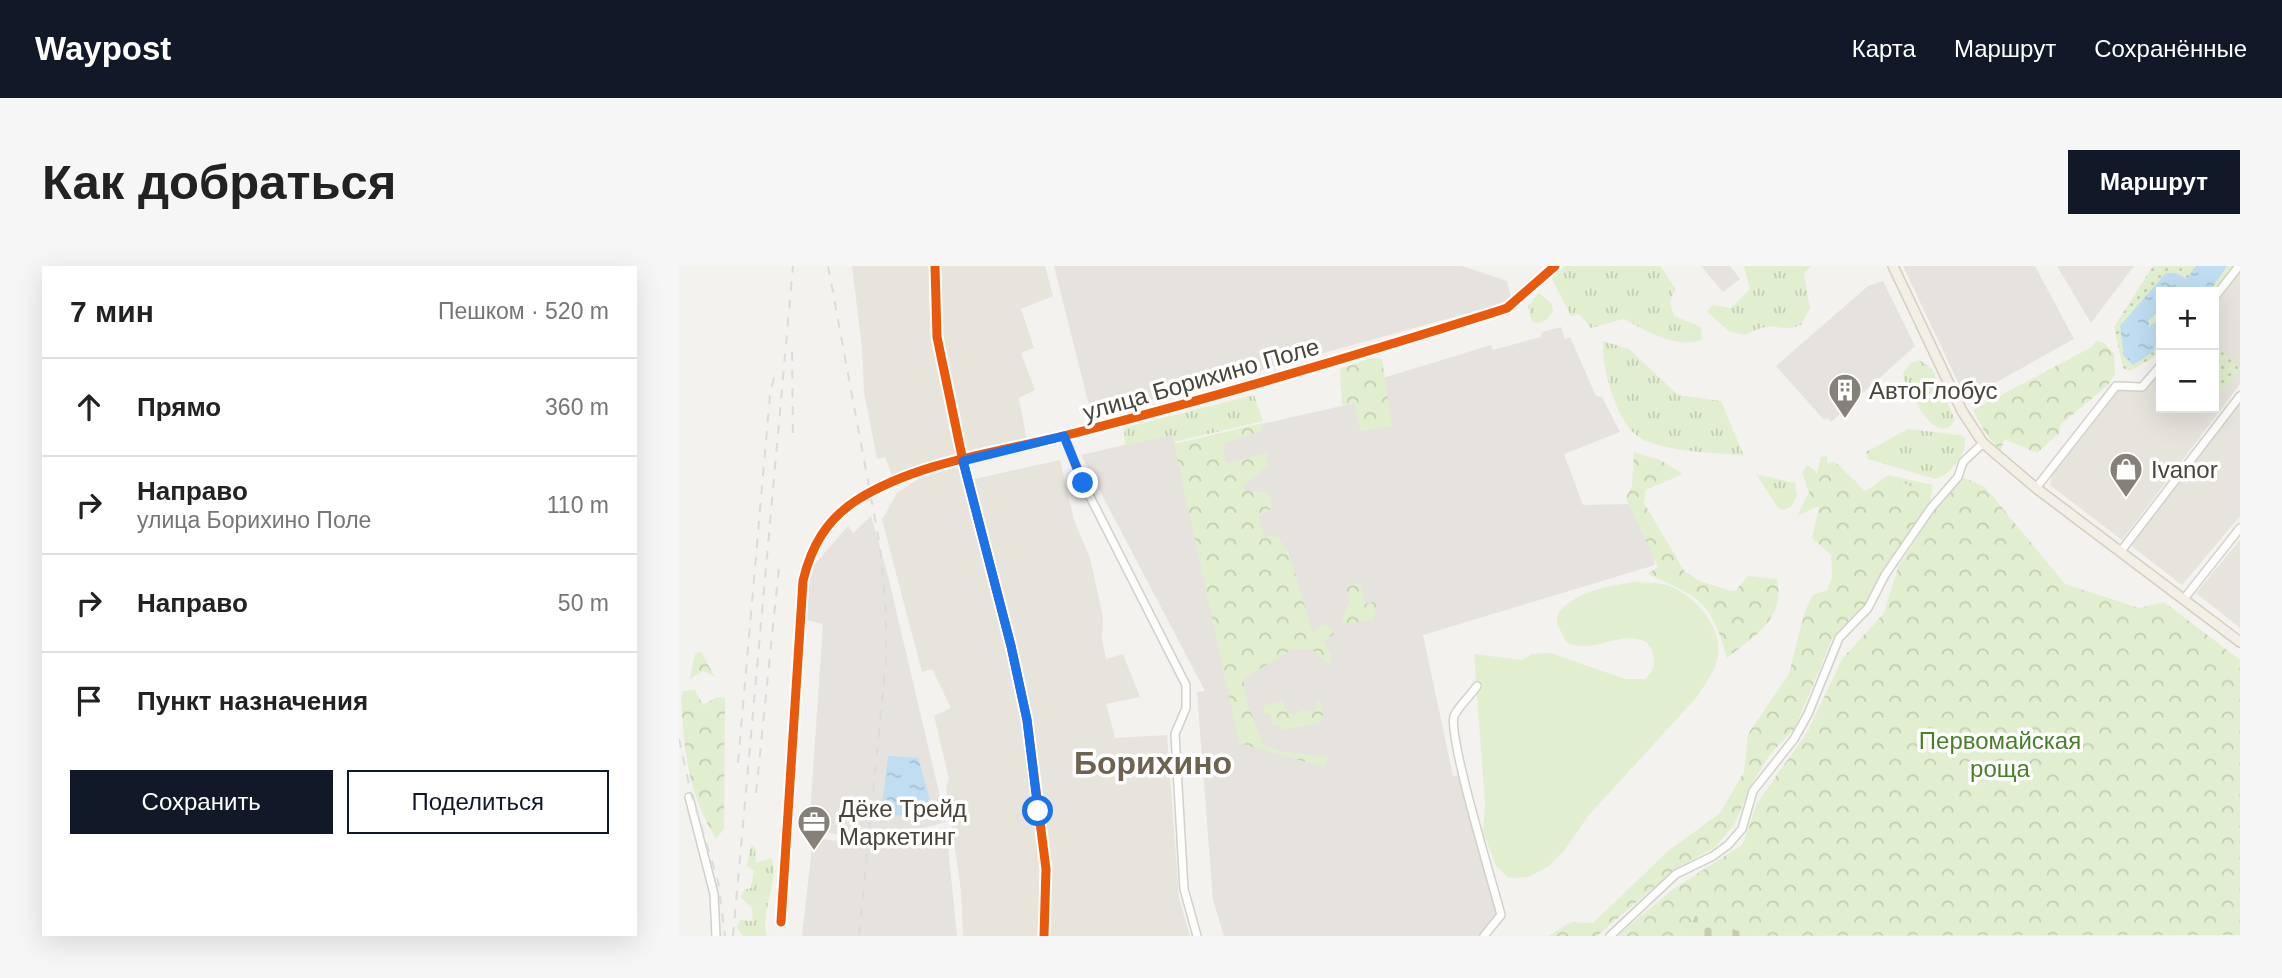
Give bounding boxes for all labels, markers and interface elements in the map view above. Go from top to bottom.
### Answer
text: Waypost [35,30,171,67]
text: Карта [1852,35,1916,62]
text: Маршрут [1954,35,2056,62]
text: Сохранённые [2094,35,2247,62]
button: Маршрут [2068,150,2240,214]
text: Как добраться [42,155,396,209]
map controls [2156,287,2219,413]
button: + [2156,287,2219,350]
text: 7 мин [70,295,154,328]
text: Пешком · 520 m [438,298,609,324]
street label: улица Борихино Поле [1080,332,1322,426]
button: − [2156,350,2219,413]
building icon: АвтоГлобус [1826,371,1864,420]
place label: АвтоГлобус [1869,377,1998,404]
icon: ahead [70,388,108,426]
text: Прямо [137,392,221,422]
text: 360 m [545,394,609,420]
shop icon: Ivanor [2107,450,2145,499]
place label: Ivanor [2151,456,2218,483]
route end [1067,467,1098,498]
text: Направо [137,476,248,506]
icon: right [70,486,108,524]
text: 110 m [547,492,609,518]
text: улица Борихино Поле [137,507,371,533]
icon: right [70,584,108,622]
text: Направо [137,588,248,618]
text: 50 m [558,590,609,616]
icon: arrive [70,682,108,720]
text: Пункт назначения [137,686,368,716]
park label: Первомайская роща [1919,727,2081,782]
district label: Борихино [1074,745,1232,781]
button: Сохранить [70,770,333,834]
button: Поделиться [347,770,609,834]
place label: Дёке Трейд Маркетинг [839,795,967,850]
route start [1022,795,1053,826]
office icon: Дёке Трейд Маркетинг [795,803,833,852]

